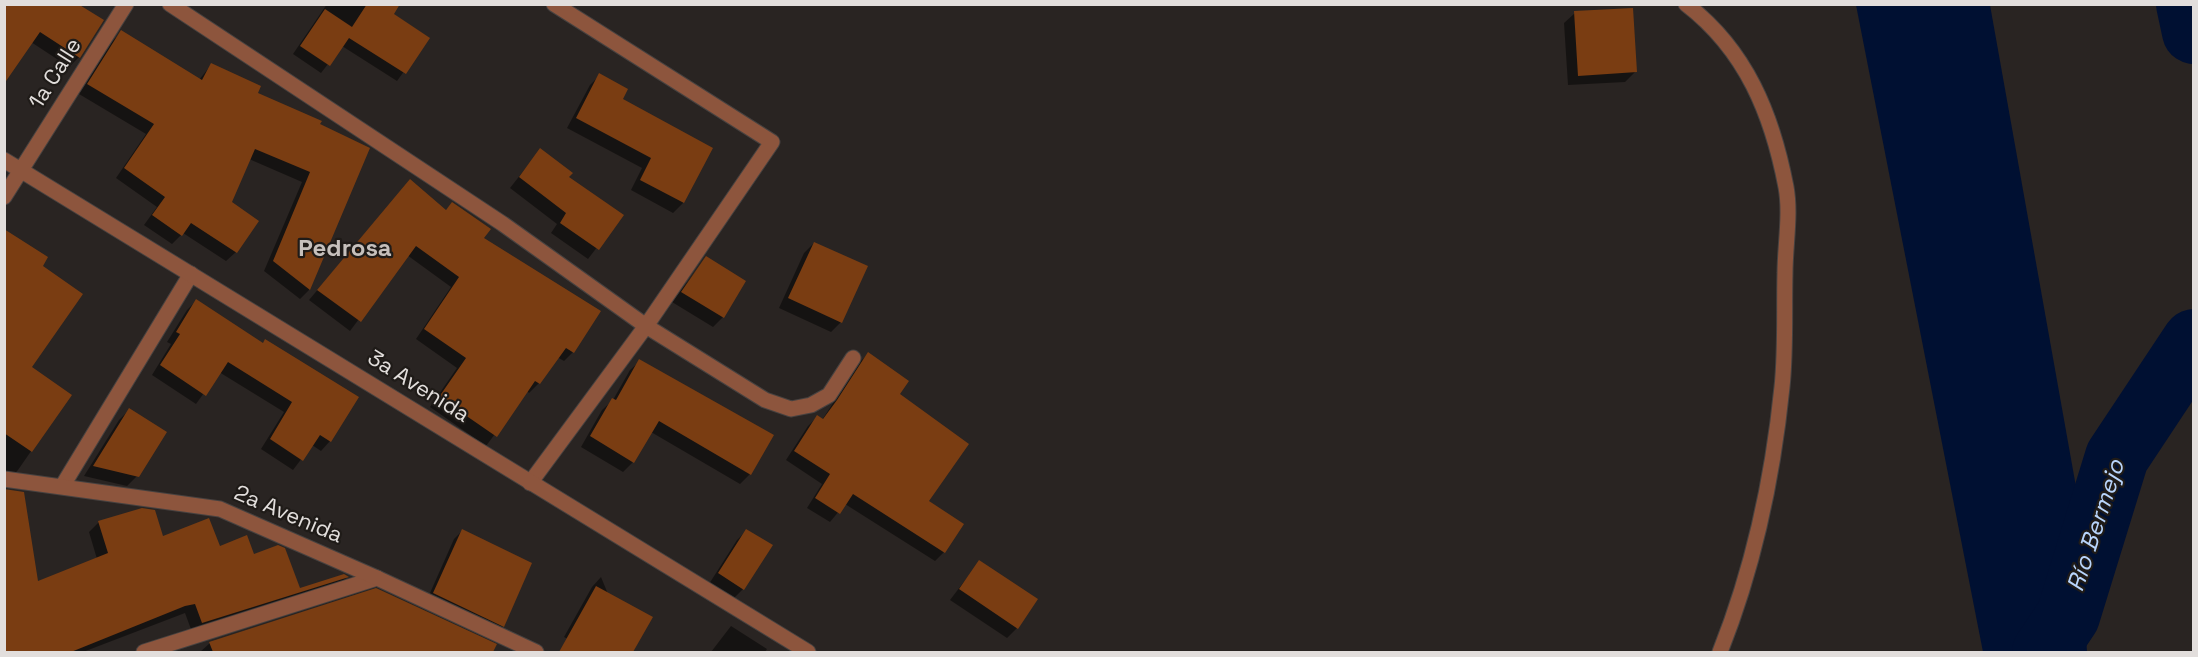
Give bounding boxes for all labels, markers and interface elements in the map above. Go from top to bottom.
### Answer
street label: 1a Calle [24,34,88,114]
district label: Pedrosa [298,235,392,263]
street label: 3a Avenida [362,345,474,429]
water label: Río Bermejo [2062,457,2132,595]
street label: 2a Avenida [230,480,346,550]

